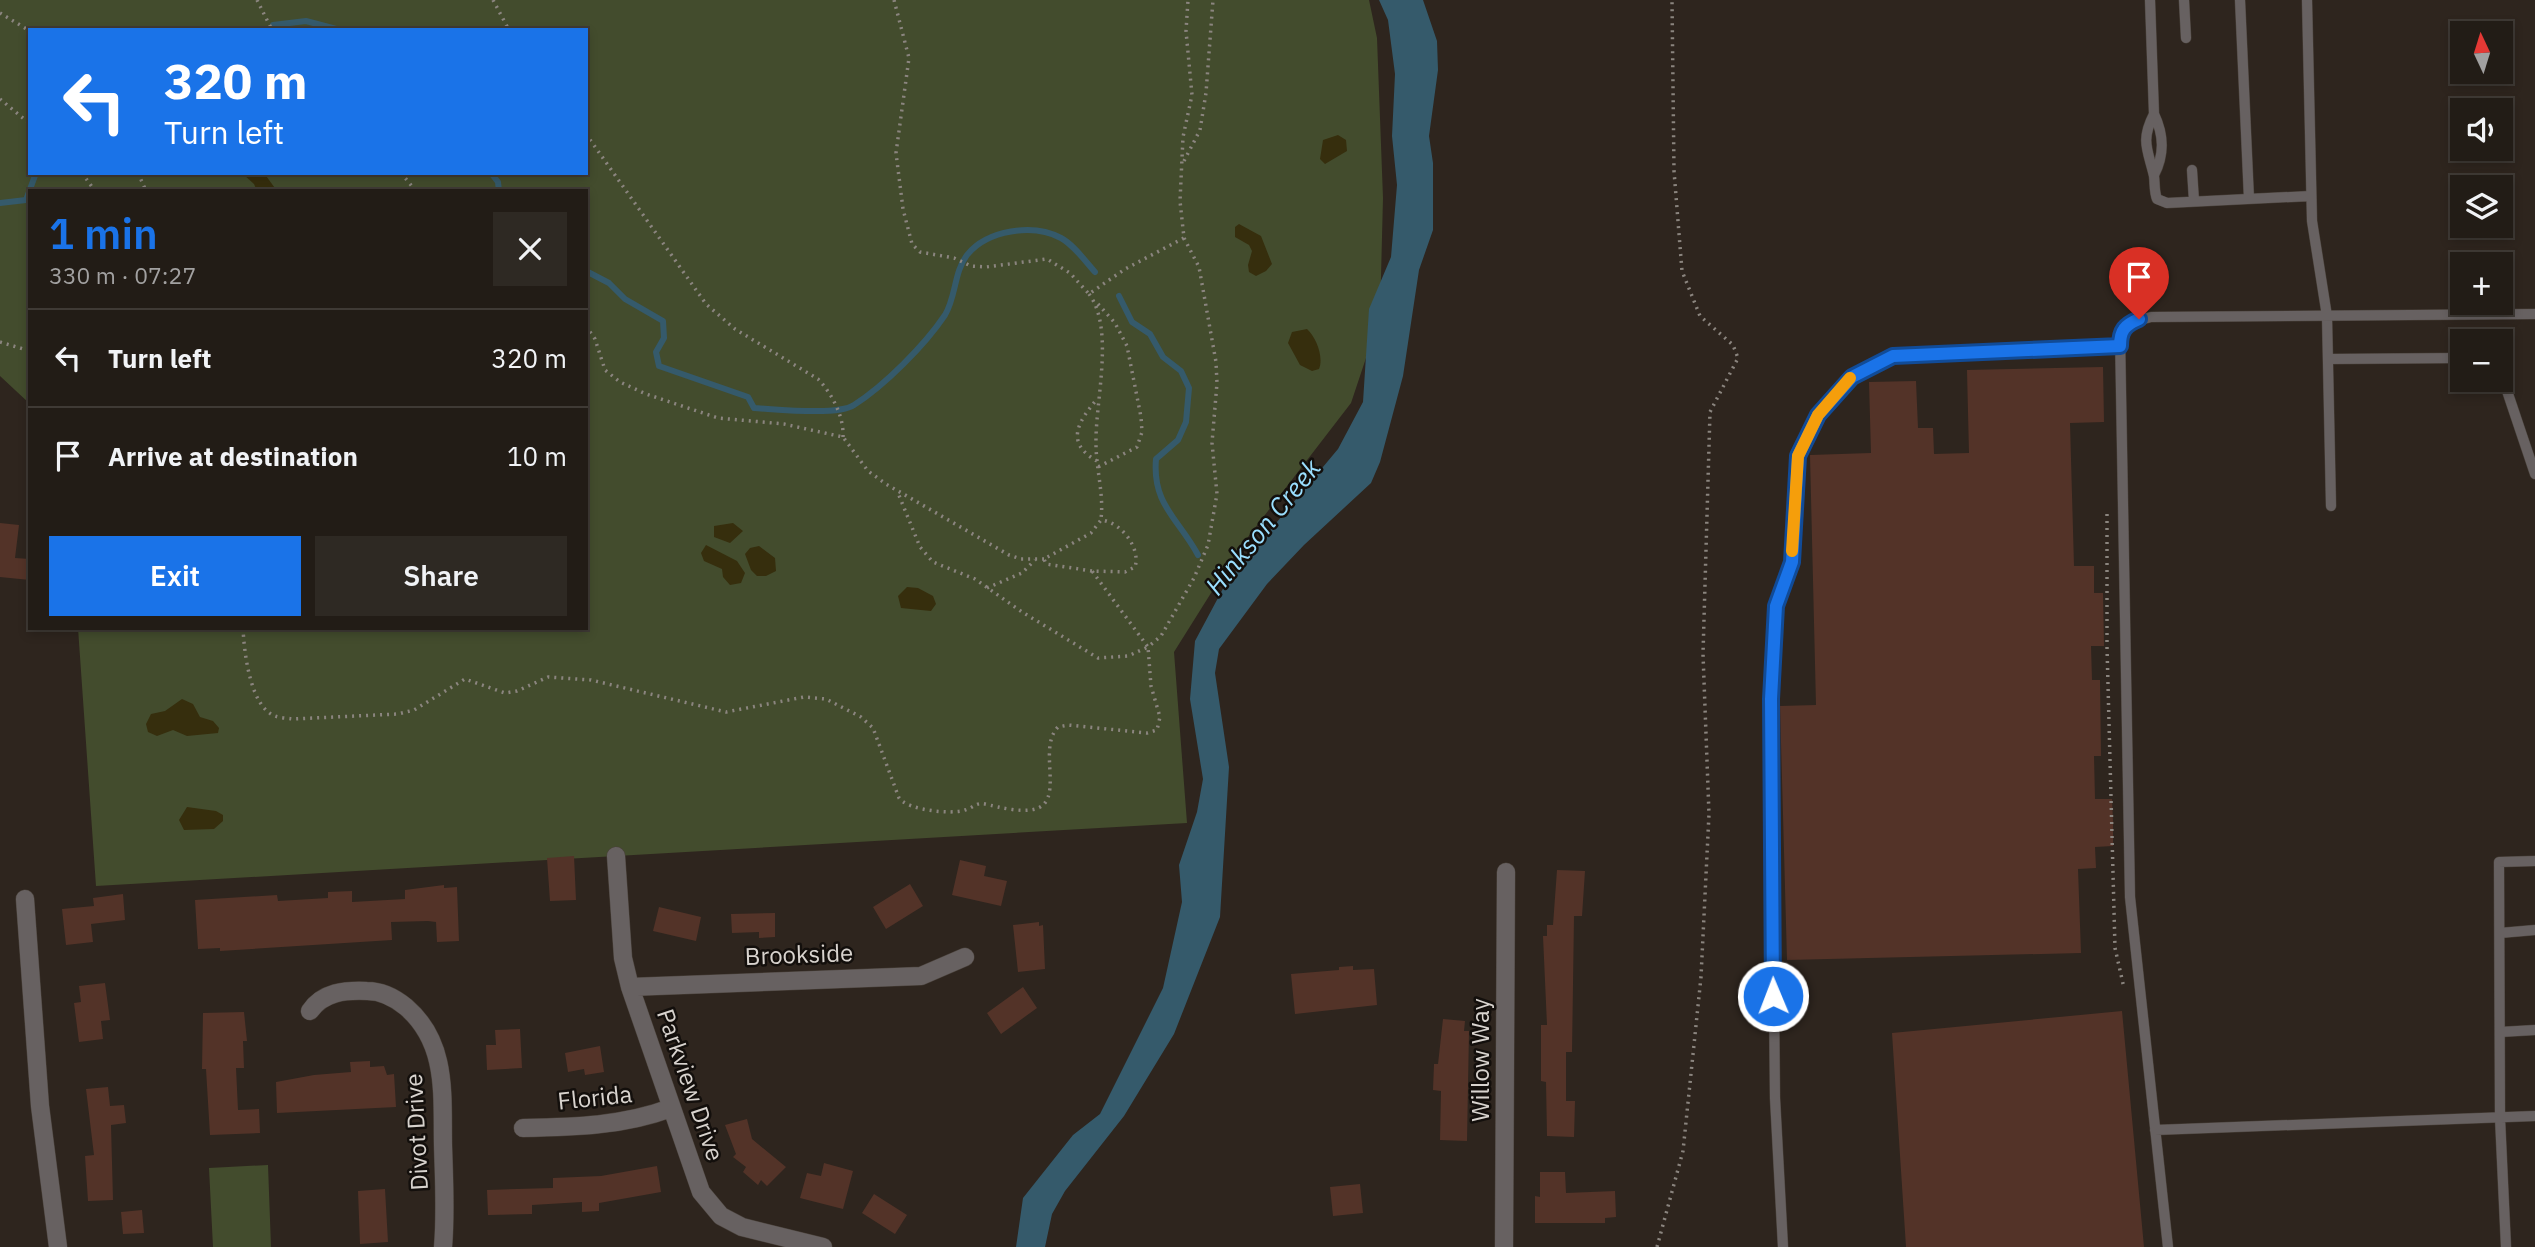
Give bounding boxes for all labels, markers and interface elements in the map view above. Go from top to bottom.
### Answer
north arrow [2450,21,2513,84]
map controls [2450,21,2513,392]
text: 320 m [164,49,308,112]
icon: left [49,56,140,147]
button: sound [2450,98,2513,161]
text: Turn left [164,111,284,153]
button: layers [2450,175,2513,238]
text: 1 min [49,206,158,261]
button: close [493,212,567,286]
pin [2109,247,2169,319]
button: + [2450,252,2513,315]
icon: arrive [2120,258,2158,296]
text: 330 m · 07:27 [49,260,196,290]
button: − [2450,329,2513,392]
icon: left [49,339,87,377]
text: Turn left [108,341,211,375]
text: 320 m [491,341,567,375]
icon: arrive [49,437,87,475]
text: Arrive at destination [108,439,358,473]
text: 10 m [507,439,567,473]
water label: Hinkson Creek [1197,451,1328,601]
button: Exit [49,536,301,616]
button: Share [315,536,567,616]
street label: Brookside [744,936,854,972]
position arrow [1736,959,1810,1033]
street label: Willow Way [1464,998,1496,1122]
street label: Parkview Drive [650,1004,732,1165]
street label: Divot Drive [397,1073,435,1191]
street label: Florida [556,1077,634,1117]

